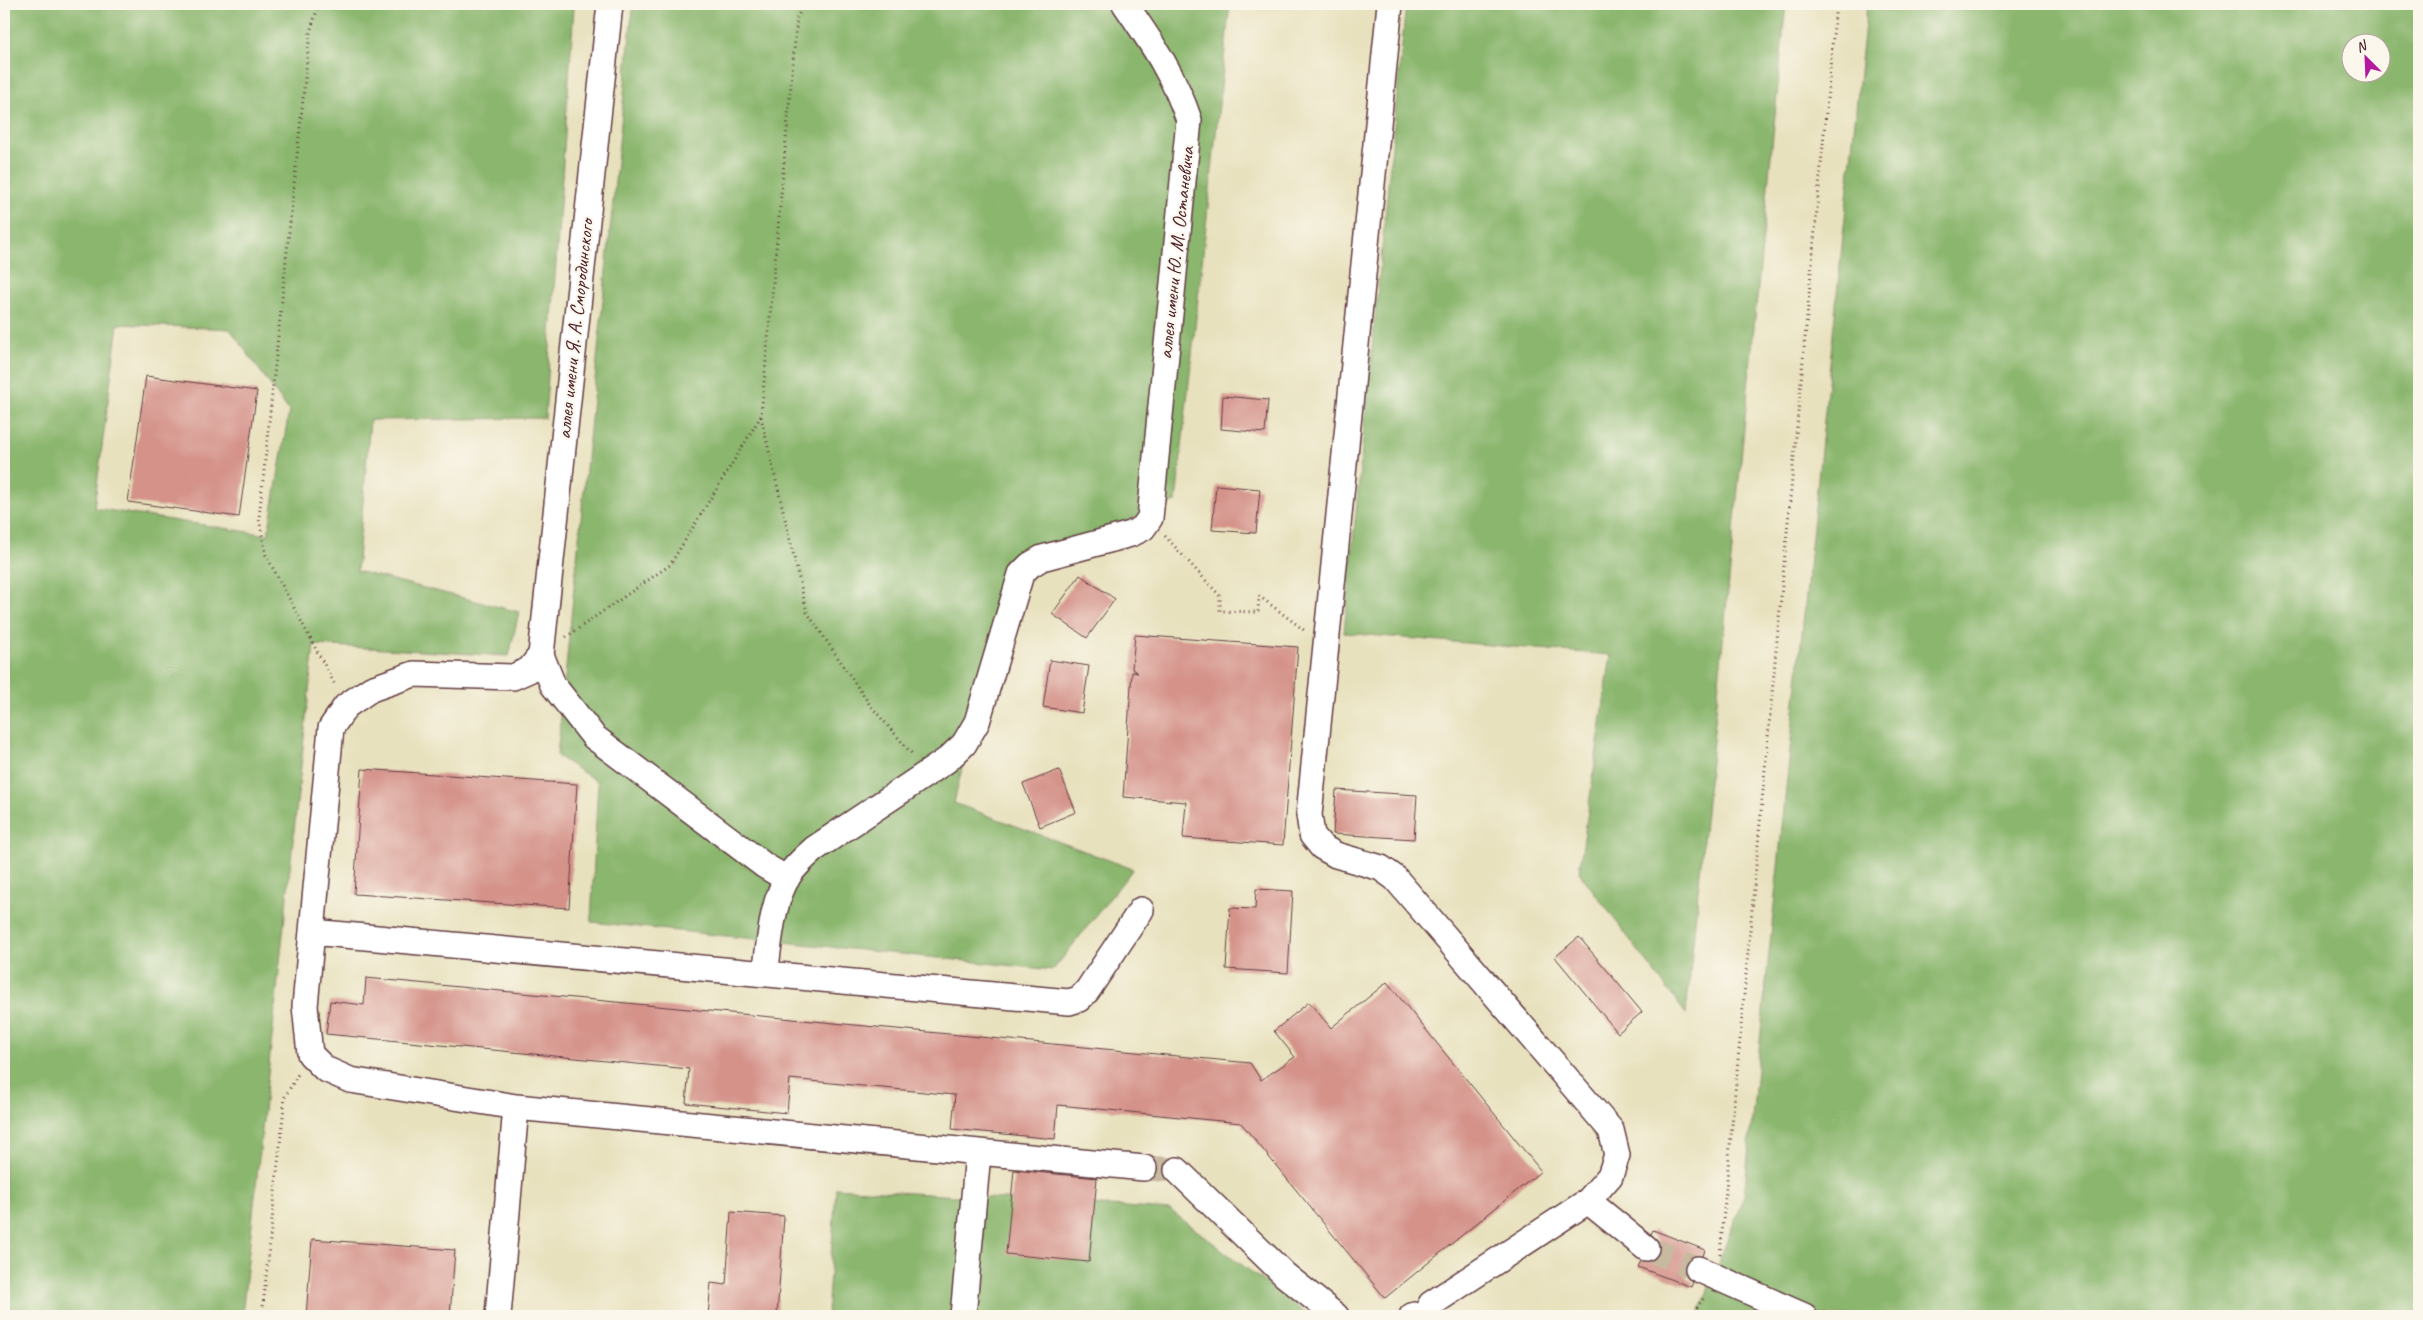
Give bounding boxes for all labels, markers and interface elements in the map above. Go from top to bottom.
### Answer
north arrow [2340,32,2390,82]
text: N [2353,36,2370,56]
street label: аллея имени Ю. М. Останевича [1152,144,1200,360]
street label: аллея имени Я. А. Смородинского [551,216,599,440]

